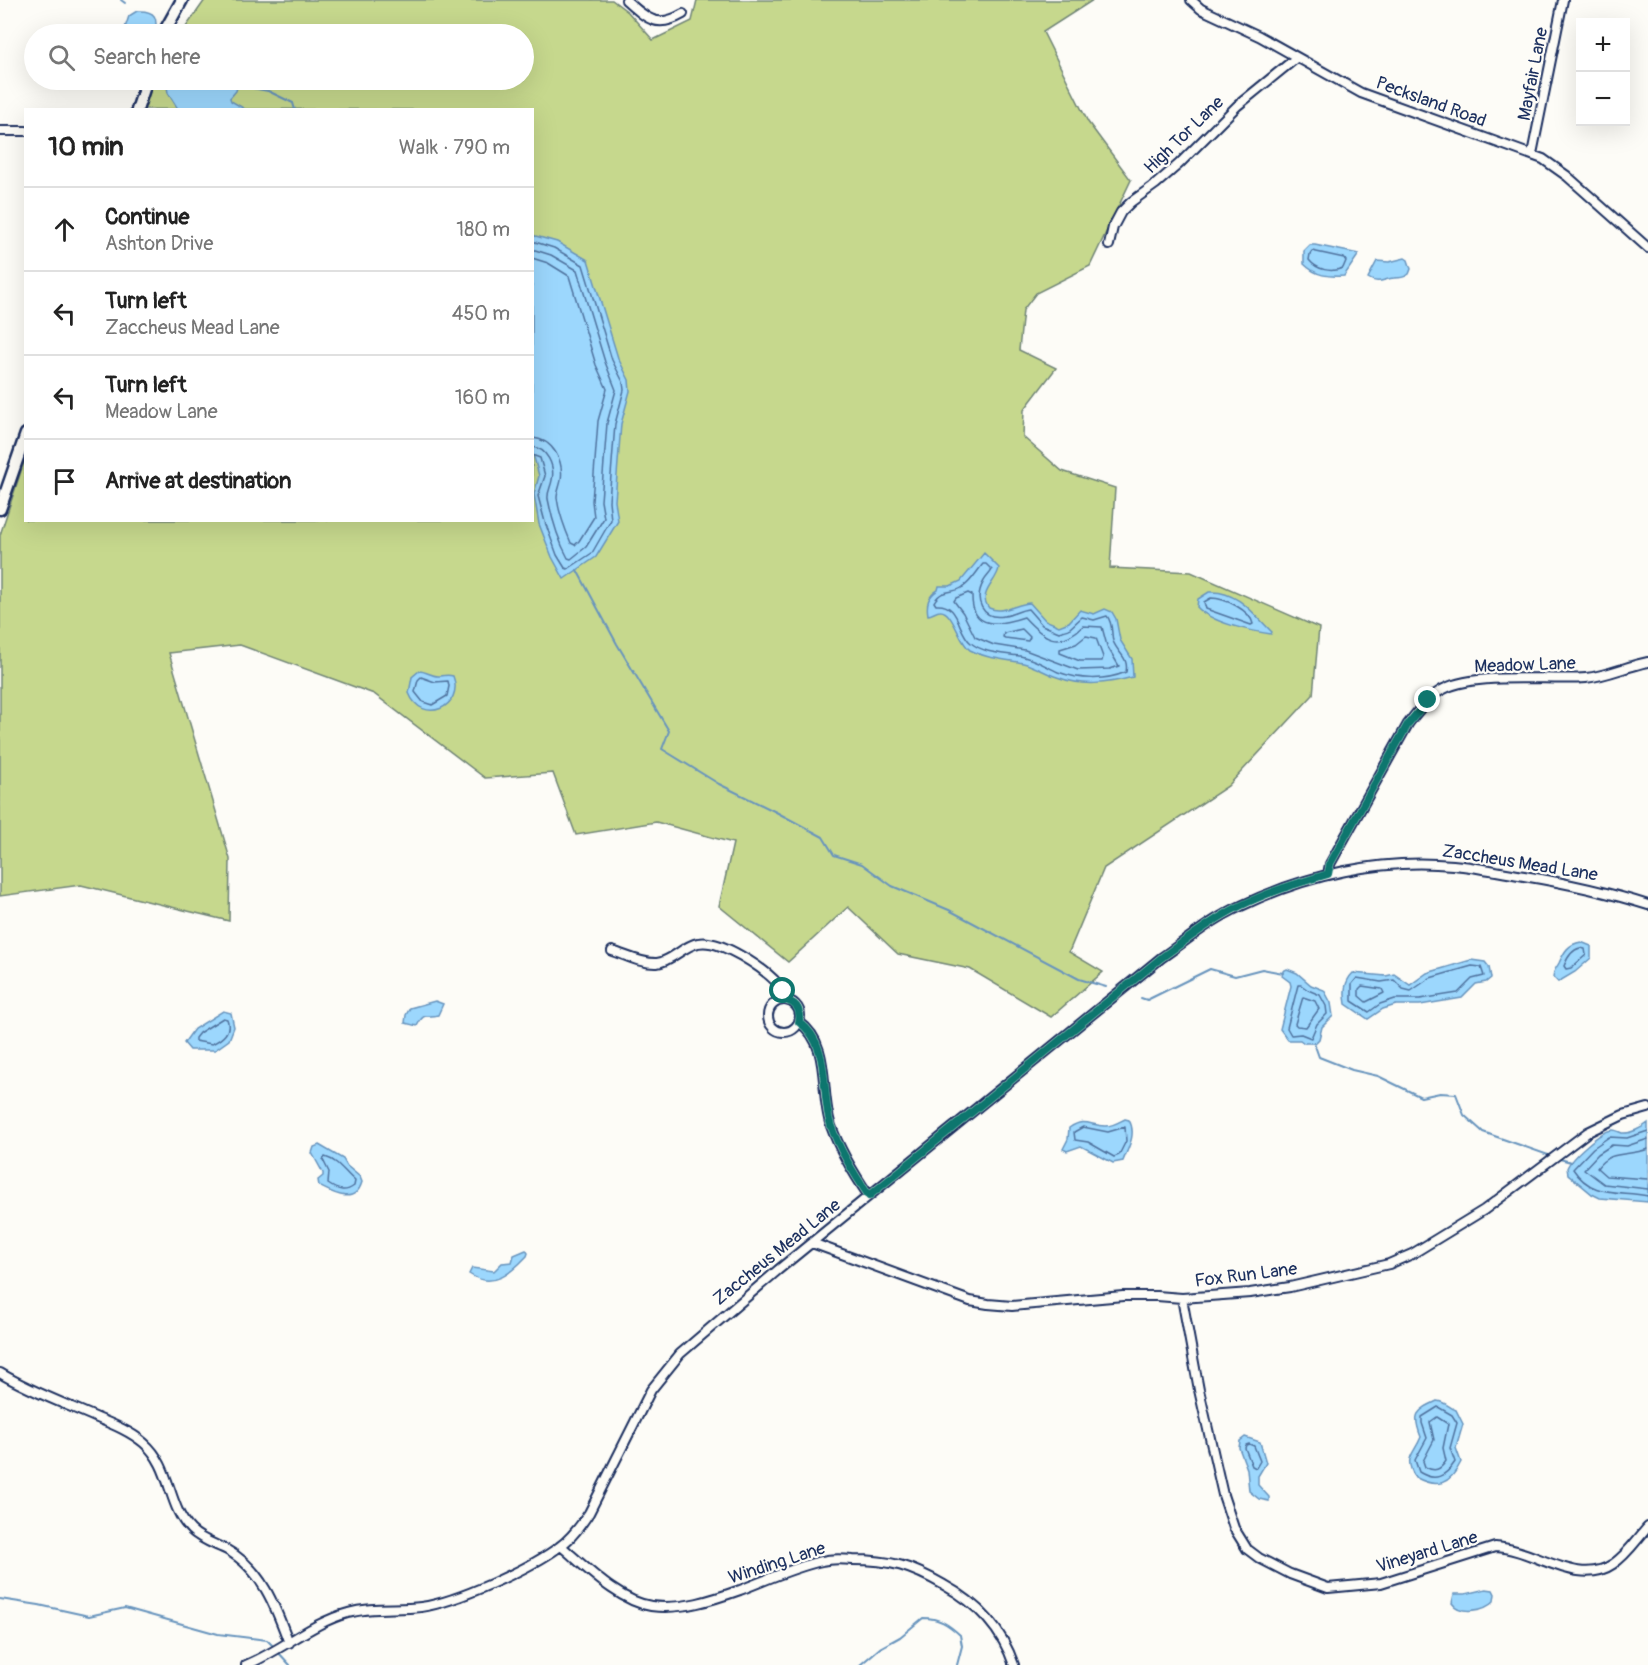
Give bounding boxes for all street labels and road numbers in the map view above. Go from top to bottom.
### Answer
street label: Mayfair Lane [1513,25,1553,123]
street label: Pecksland Road [1373,71,1489,133]
street label: High Tor Lane [1139,91,1229,179]
street label: Meadow Lane [1474,652,1576,678]
street label: Zaccheus Mead Lane [1441,839,1600,887]
street label: Zaccheus Mead Lane [709,1194,845,1310]
street label: Fox Run Lane [1194,1257,1299,1293]
street label: Vineyard Lane [1374,1526,1481,1578]
street label: Winding Lane [726,1536,829,1589]

